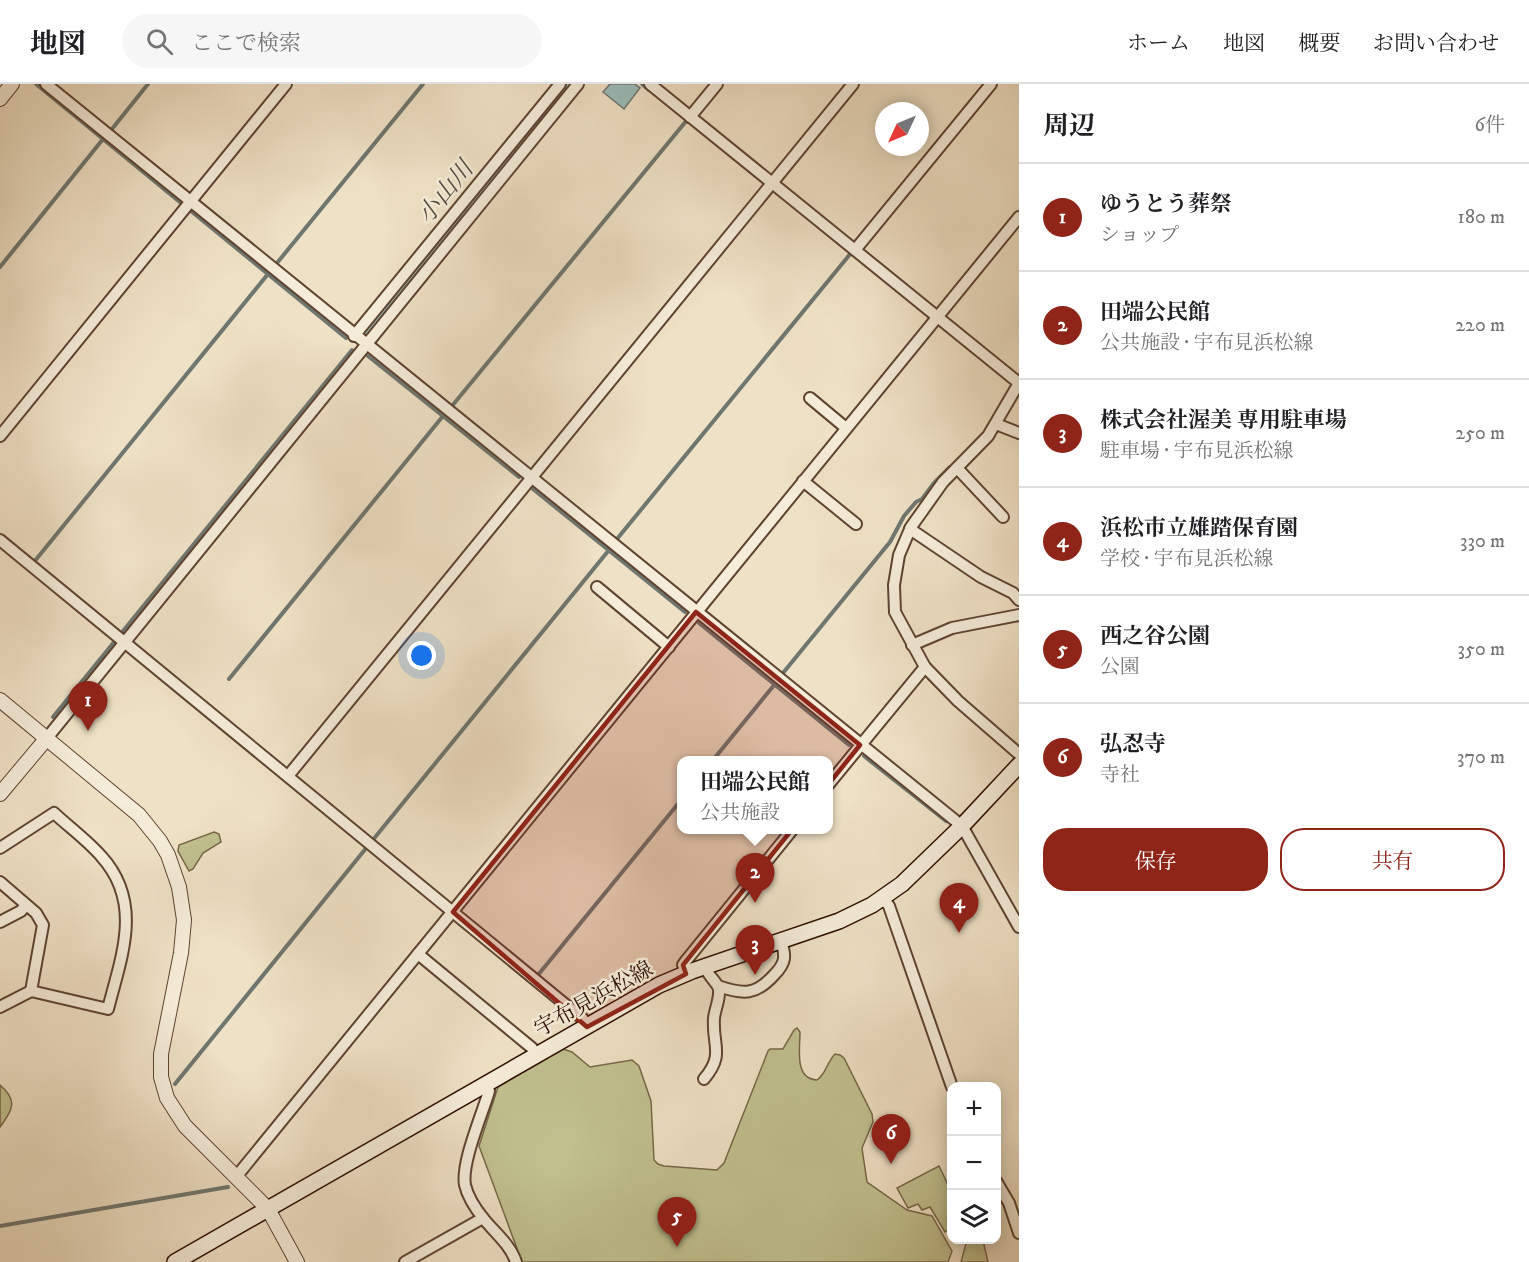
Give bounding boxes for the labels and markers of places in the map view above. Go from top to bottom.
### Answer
pin: 1 [68,682,107,731]
pin: 2 [736,854,774,903]
pin: 4 [940,884,978,933]
pin: 3 [736,926,774,975]
pin: 6 [872,1114,910,1164]
pin: 5 [658,1198,696,1247]

